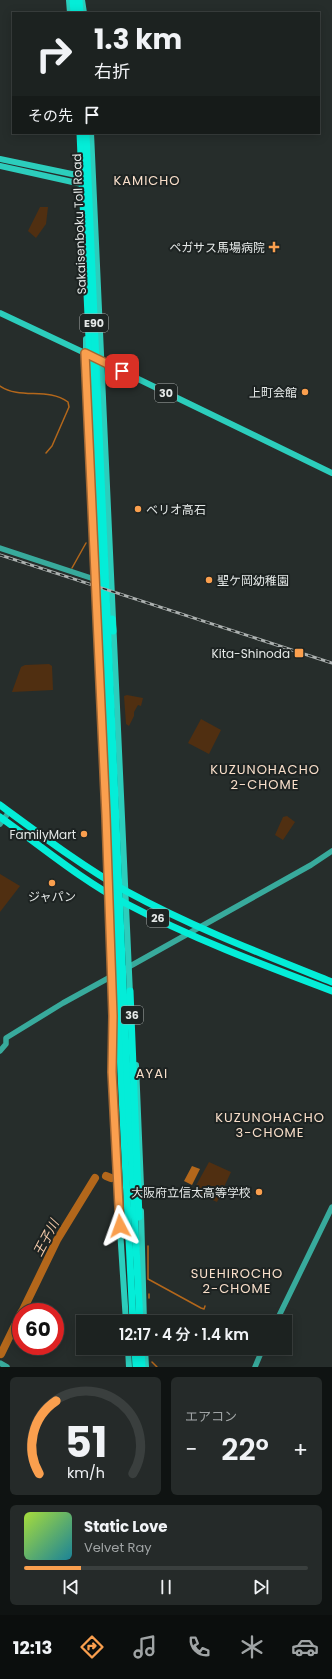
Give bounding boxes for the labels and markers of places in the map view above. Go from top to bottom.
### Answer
place label: ペガサス馬場病院 [169,239,265,256]
marker: ペガサス馬場病院 [268,241,280,253]
pin [105,354,139,388]
place label: 上町会館 [249,384,297,401]
marker: 上町会館 [300,387,310,397]
place label: ベリオ高石 [146,501,206,518]
marker: ベリオ高石 [133,504,143,514]
place label: 聖ケ岡幼稚園 [217,572,289,589]
marker: 聖ケ岡幼稚園 [204,575,214,585]
place label: Kita-Shinoda [212,645,290,662]
marker: Kita-Shinoda [293,647,305,659]
place label: FamilyMart [10,826,76,843]
marker: FamilyMart [79,829,89,839]
marker: ジャパン [47,878,57,888]
place label: ジャパン [28,888,76,905]
place label: 大阪府立信太高等学校 [131,1184,251,1201]
marker: 大阪府立信太高等学校 [254,1187,264,1197]

